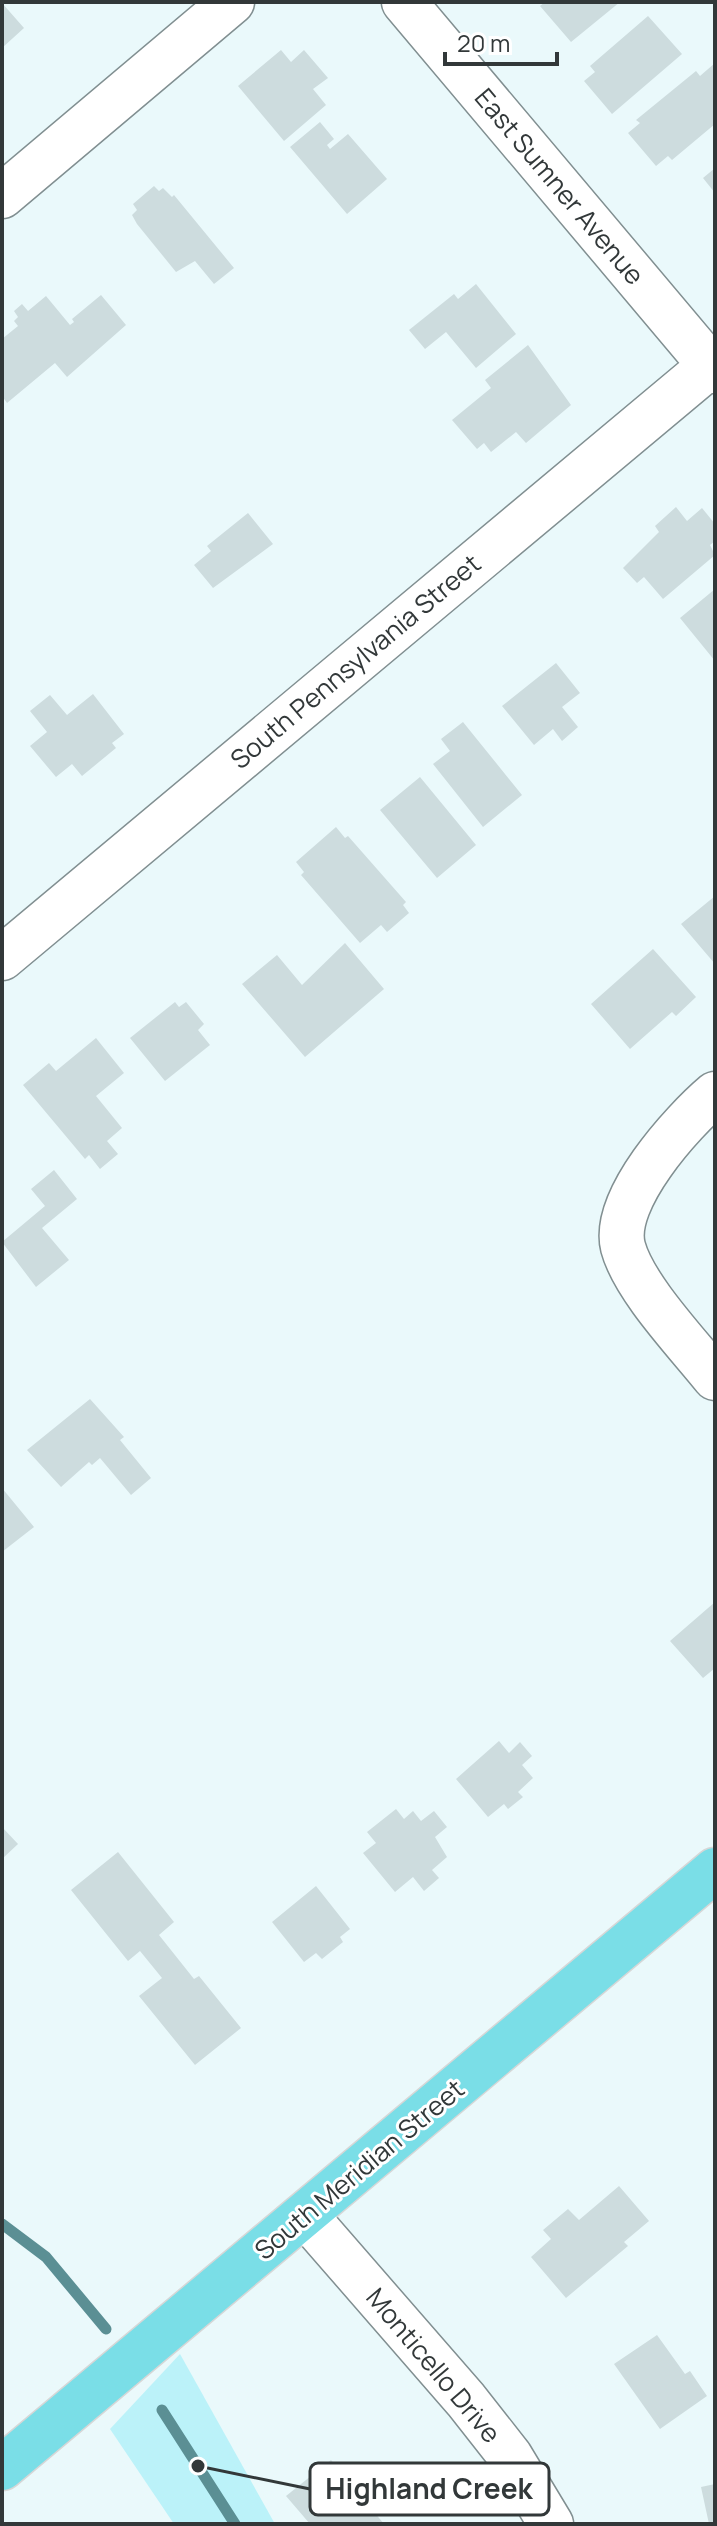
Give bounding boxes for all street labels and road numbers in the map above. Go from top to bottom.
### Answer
street label: East Sumner Avenue [467,80,653,292]
street label: South Pennsylvania Street [222,545,488,777]
street label: South Meridian Street [247,2071,471,2267]
street label: Monticello Drive [359,2280,509,2450]

